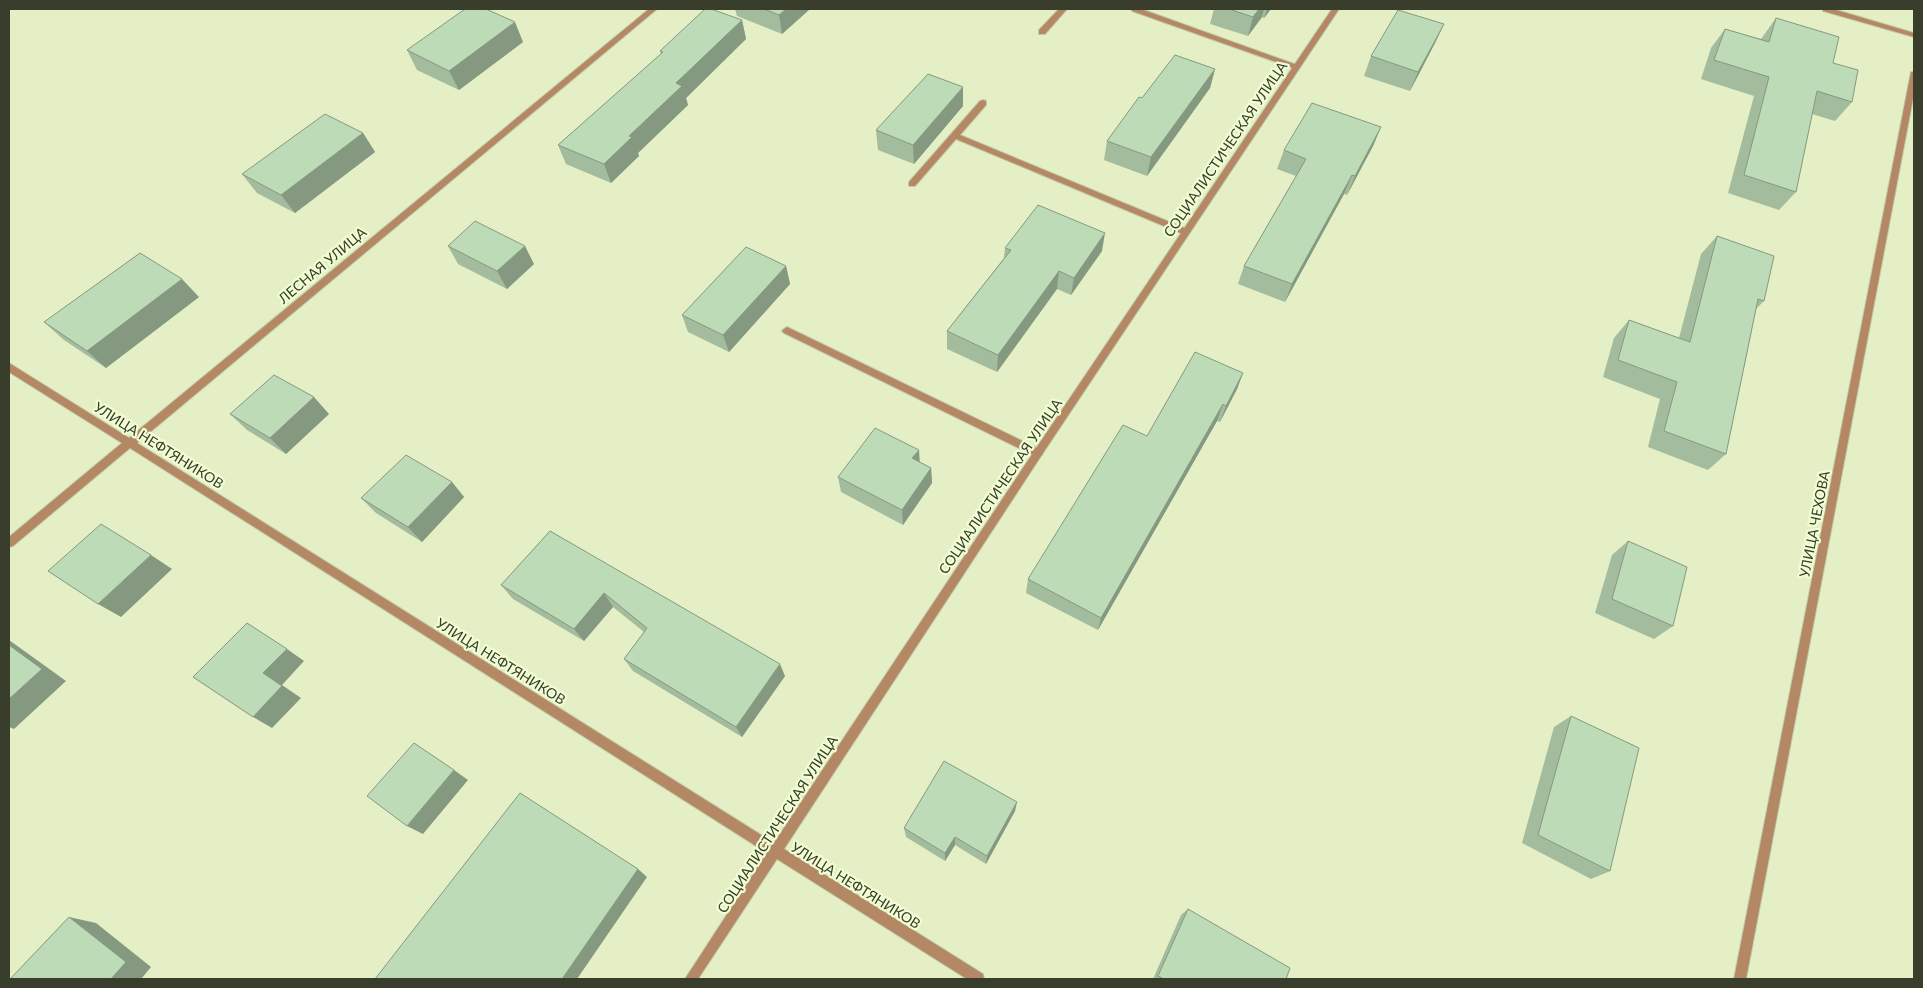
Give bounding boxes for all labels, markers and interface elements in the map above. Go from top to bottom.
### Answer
street label: СОЦИАЛИСТИЧЕСКАЯ УЛИЦА [1160,58,1291,240]
street label: ЛЕСНАЯ УЛИЦА [274,223,370,307]
street label: СОЦИАЛИСТИЧЕСКАЯ УЛИЦА [935,395,1066,577]
street label: УЛИЦА НЕФТЯНИКОВ [91,398,227,492]
street label: УЛИЦА ЧЕХОВА [1795,469,1833,579]
street label: УЛИЦА НЕФТЯНИКОВ [433,614,569,708]
street label: СОЦИАЛИСТИЧЕСКАЯ УЛИЦА [713,732,841,916]
street label: УЛИЦА НЕФТЯНИКОВ [788,838,924,932]

